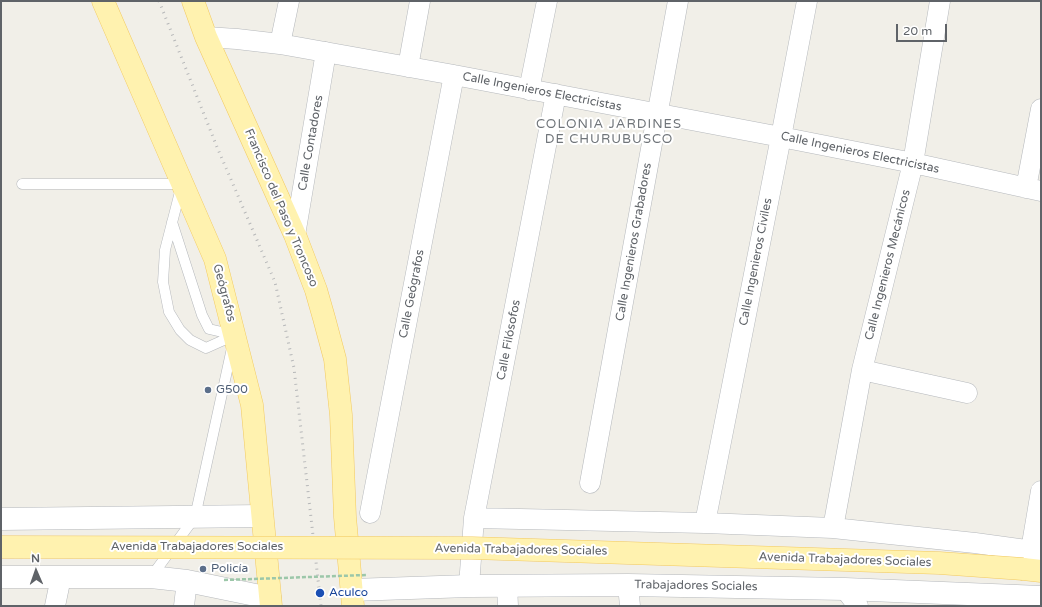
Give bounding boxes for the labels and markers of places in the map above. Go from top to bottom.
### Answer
place label: G500 [216,383,248,397]
marker: G500 [203,385,213,395]
place label: Policía [211,562,248,576]
marker: Policía [198,564,208,574]
place label: Aculco [329,586,368,600]
marker: Aculco [314,587,326,599]

